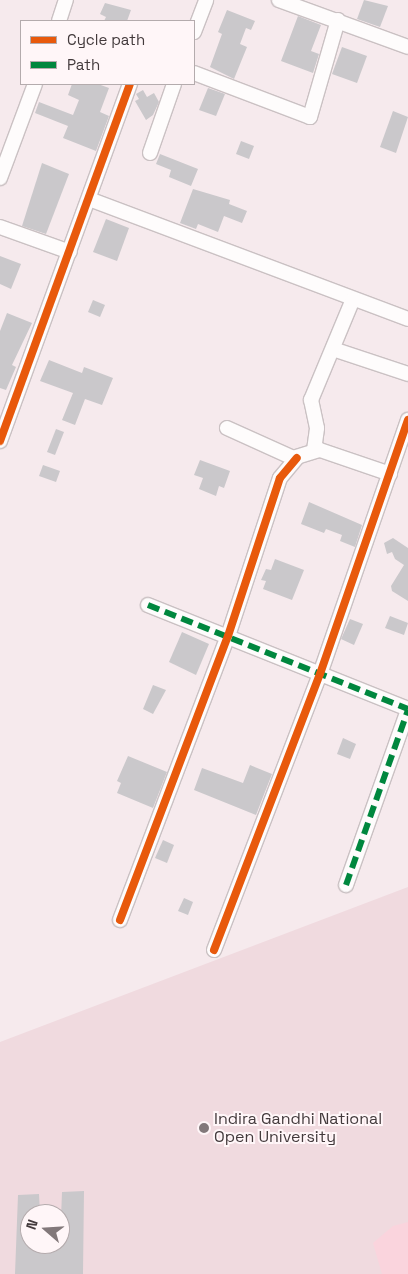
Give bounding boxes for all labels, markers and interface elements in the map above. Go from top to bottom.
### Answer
legend [20,20,195,85]
text: Cycle path [67,30,145,49]
text: Path [67,55,100,74]
place label: Indira Gandhi National Open University [214,1109,382,1147]
marker: Indira Gandhi National Open University [198,1122,210,1134]
north arrow [20,1204,70,1254]
text: N [22,1217,42,1232]

